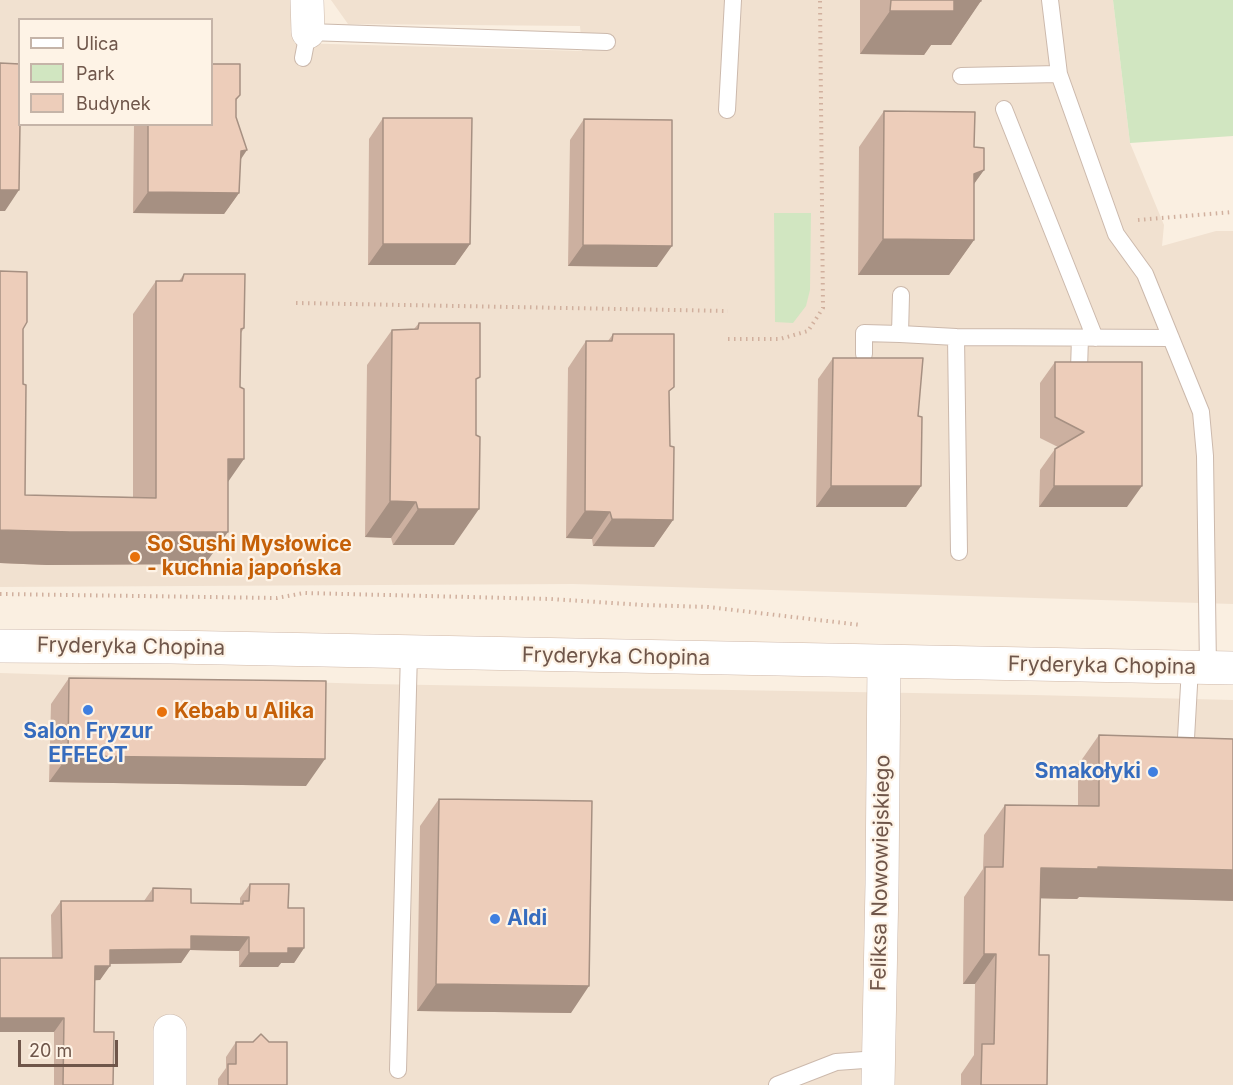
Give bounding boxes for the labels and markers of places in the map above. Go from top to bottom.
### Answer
place label: So Sushi Mysłowice - kuchnia japońska [147,532,352,582]
marker: So Sushi Mysłowice - kuchnia japońska [128,550,142,564]
place label: Kebab u Alika [174,699,314,725]
marker: Salon Fryzur EFFECT [81,703,95,717]
marker: Kebab u Alika [155,705,169,719]
place label: Salon Fryzur EFFECT [23,719,153,769]
place label: Smakołyki [1035,759,1141,785]
marker: Smakołyki [1146,765,1160,779]
place label: Aldi [507,906,547,932]
marker: Aldi [488,912,502,926]

